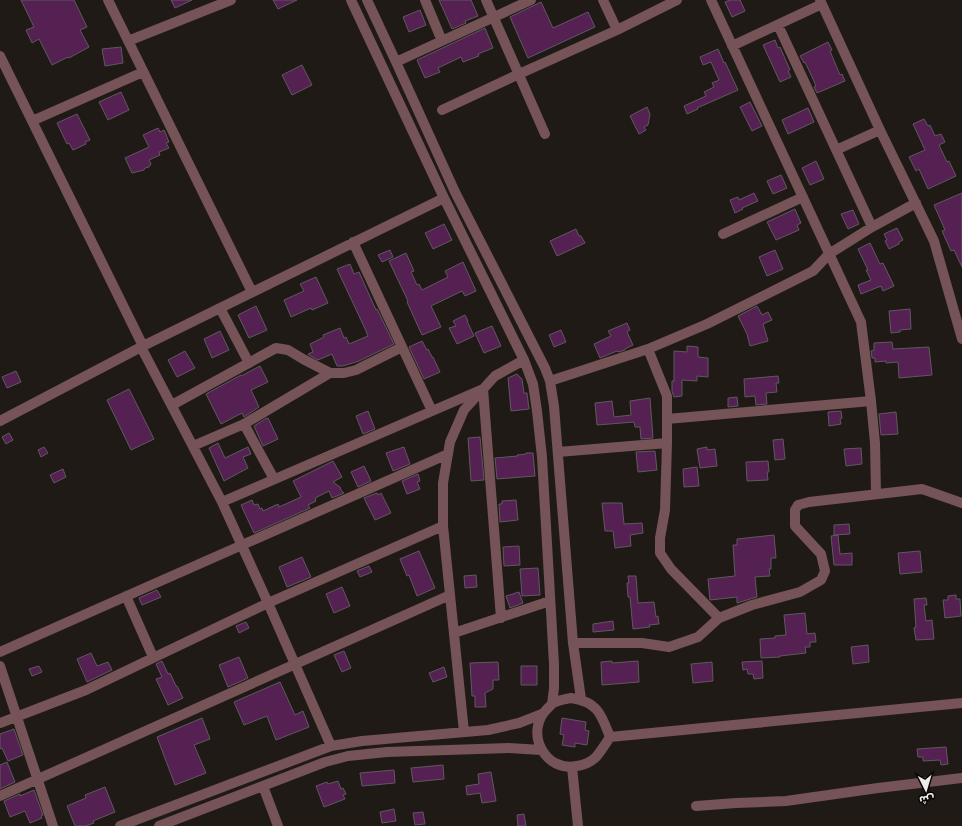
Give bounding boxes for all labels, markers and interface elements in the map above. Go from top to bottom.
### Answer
north arrow [906,770,946,810]
text: ش [919,791,935,808]

